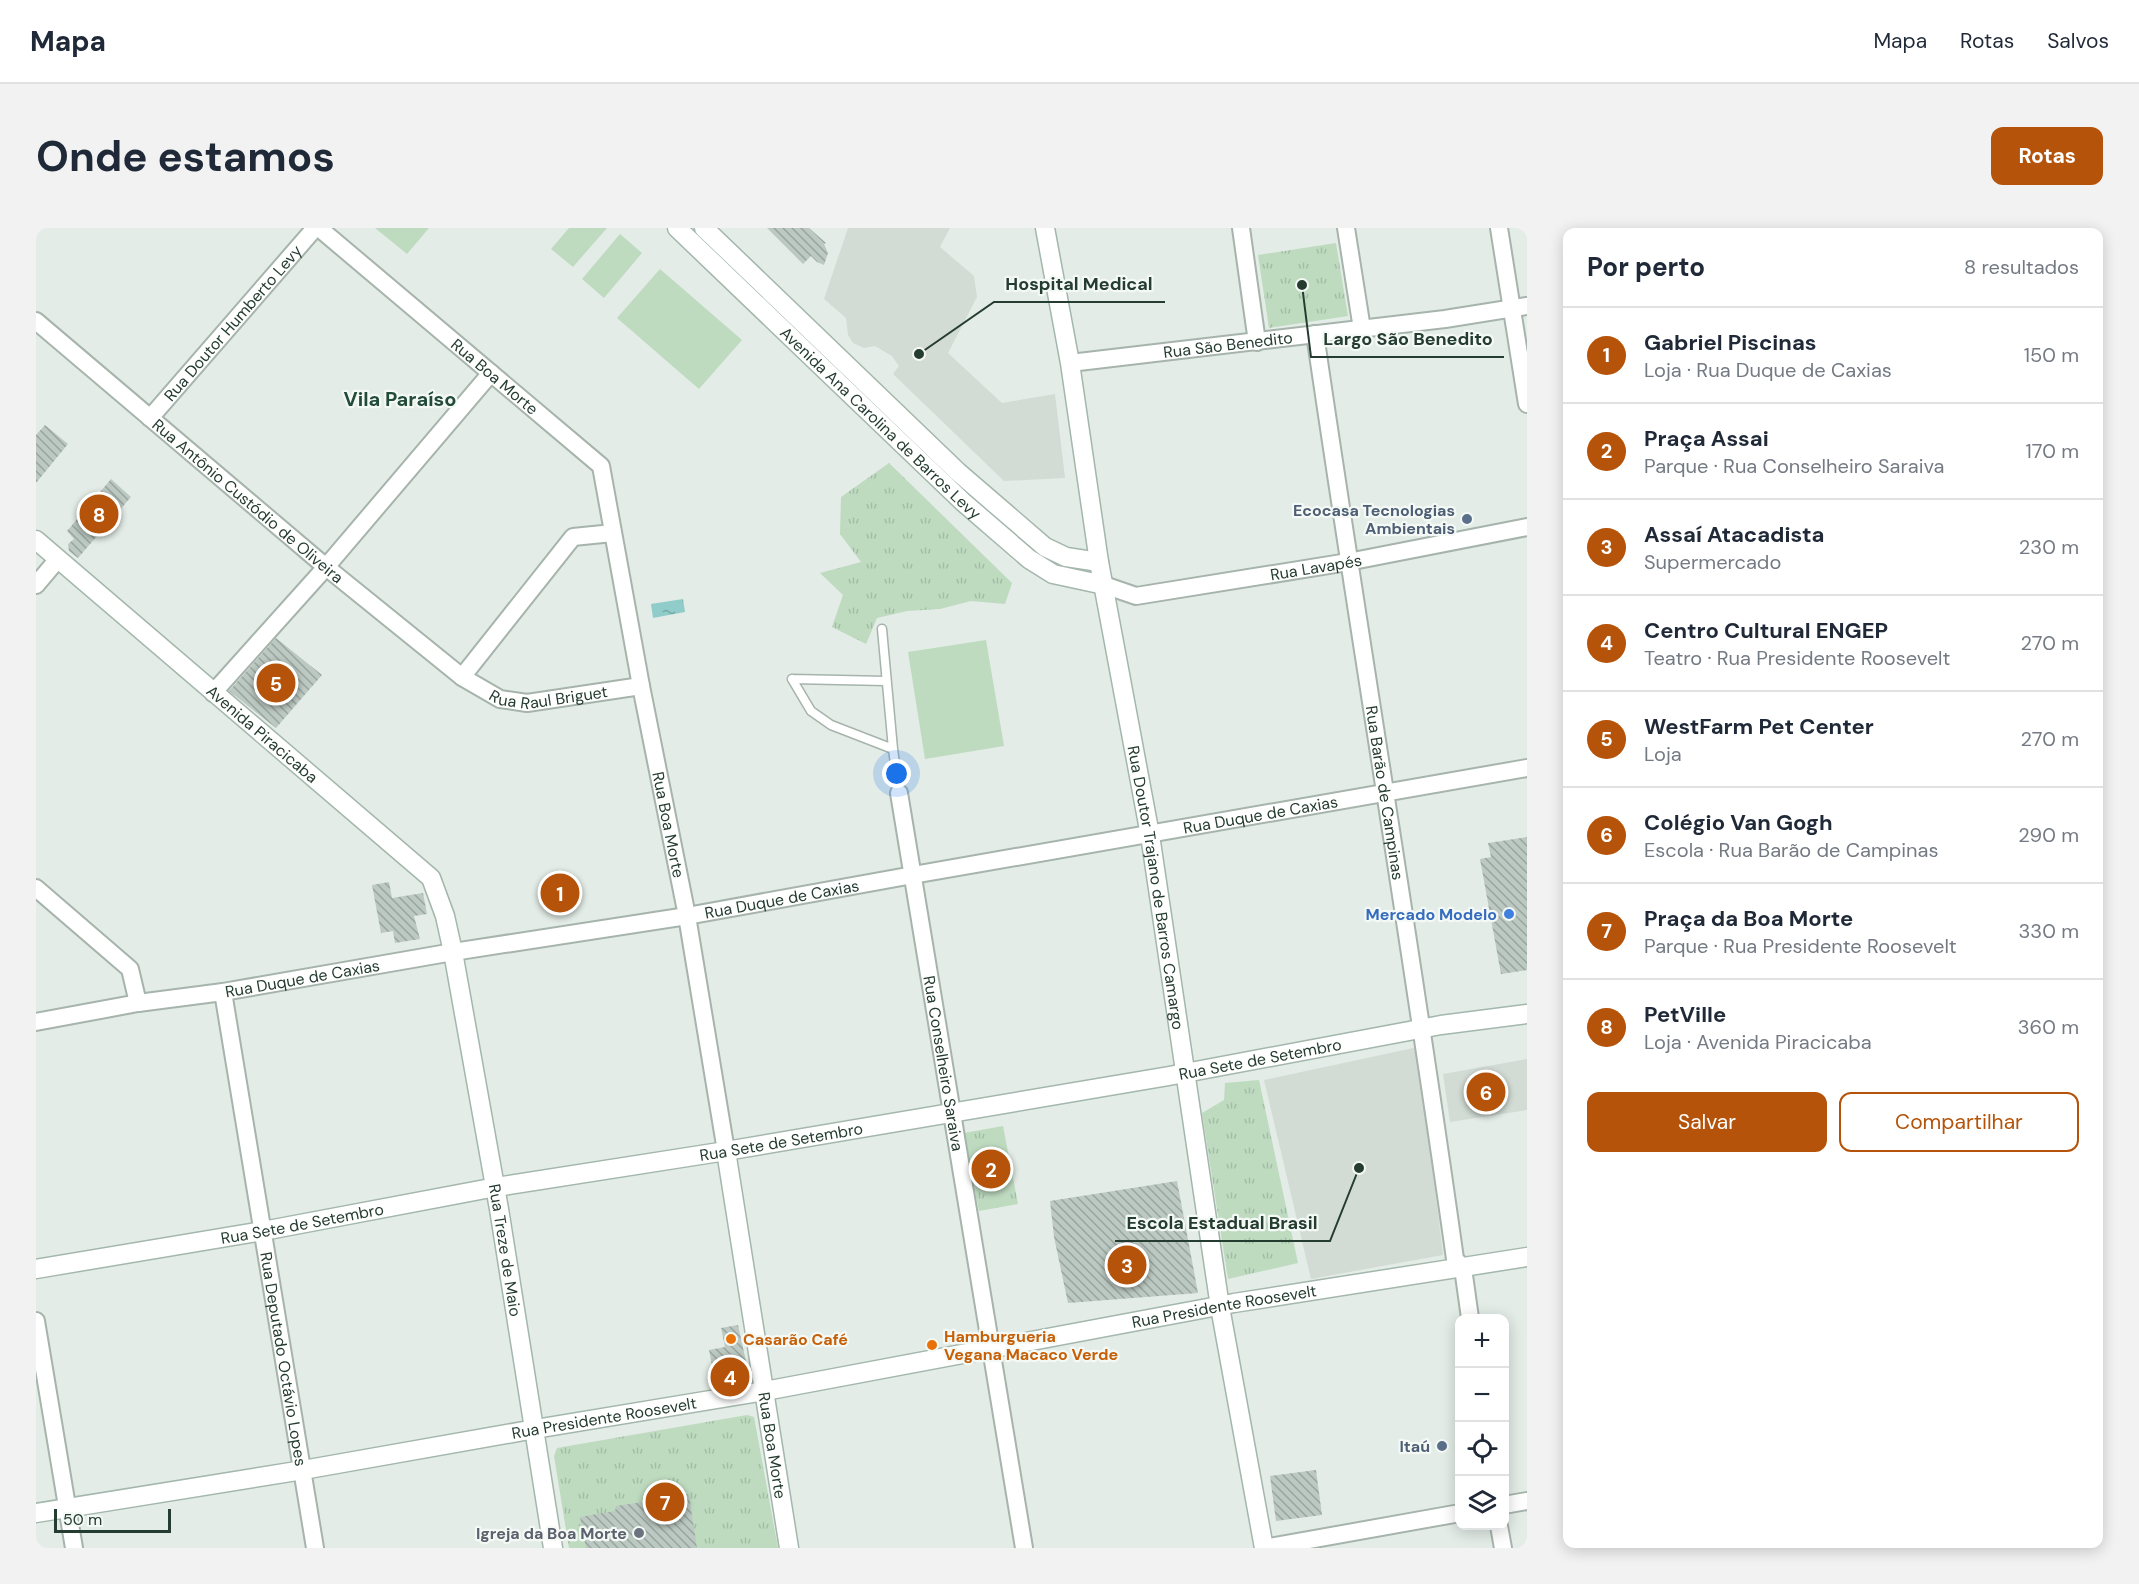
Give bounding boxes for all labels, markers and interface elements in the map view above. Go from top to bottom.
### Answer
text: Mapa [30,23,106,60]
text: Mapa [1873,27,1927,55]
text: Rotas [1960,27,2014,55]
text: Salvos [2047,27,2109,55]
button: Rotas [1991,127,2103,185]
text: Onde estamos [36,129,335,184]
street label: Rua Doutor Humberto Levy [159,241,307,406]
text: Por perto [1587,250,1705,284]
text: 8 resultados [1964,254,2079,280]
callout: Hospital Medical [994,266,1165,302]
text: Hospital Medical [1005,272,1153,296]
callout: Largo São Benedito [1311,321,1504,357]
street label: Avenida Ana Carolina de Barros Levy [775,322,985,524]
street label: Rua São Benedito [1162,327,1294,363]
text: Largo São Benedito [1323,327,1493,351]
text: Gabriel Piscinas [1644,328,1817,357]
street label: Rua Boa Morte [446,334,542,420]
text: 1 [1603,342,1610,368]
text: 150 m [2024,342,2079,368]
text: Loja · Rua Duque de Caxias [1644,357,1892,383]
district label: Vila Paraíso [344,386,456,412]
street label: Rua Antônio Custódio de Oliveira [148,414,348,588]
text: Praça Assai [1644,424,1769,453]
text: 2 [1601,438,1612,464]
text: 170 m [2026,438,2079,464]
text: Parque · Rua Conselheiro Saraiva [1644,453,1944,479]
pin: 8 [80,492,118,536]
place label: Ecocasa Tecnologias Ambientais [1293,500,1455,539]
marker: Ecocasa Tecnologias Ambientais [1460,512,1474,526]
text: Assaí Atacadista [1644,520,1824,549]
text: 3 [1600,534,1613,560]
text: 230 m [2019,534,2079,560]
text: Supermercado [1644,549,1781,575]
street label: Rua Lavapés [1269,550,1364,585]
text: Centro Cultural ENGEP [1644,616,1888,645]
text: 4 [1600,630,1613,656]
text: 270 m [2021,630,2079,656]
text: Teatro · Rua Presidente Roosevelt [1644,645,1950,671]
pin: 5 [256,660,296,706]
street label: Avenida Piracicaba [202,681,322,788]
street label: Rua Raul Briguet [485,681,609,714]
street label: Rua Barão de Campinas [1361,704,1409,881]
text: WestFarm Pet Center [1644,712,1874,741]
text: 5 [1600,726,1613,752]
text: 270 m [2021,726,2079,752]
text: Loja [1644,741,1682,767]
street label: Rua Doutor Trajano de Barros Camargo [1122,744,1189,1031]
your location [882,759,911,788]
street label: Rua Boa Morte [647,770,689,880]
street label: Rua Duque de Caxias [1182,791,1339,839]
text: Colégio Van Gogh [1644,808,1833,837]
text: 6 [1600,822,1613,848]
text: 290 m [2018,822,2079,848]
text: Escola · Rua Barão de Campinas [1644,837,1939,863]
pin: 1 [540,870,580,916]
street label: Rua Duque de Caxias [703,875,861,924]
place label: Mercado Modelo [1366,904,1497,925]
text: Praça da Boa Morte [1644,904,1853,933]
marker: Mercado Modelo [1502,907,1516,921]
text: 7 [1601,918,1612,944]
text: 330 m [2019,918,2079,944]
text: Parque · Rua Presidente Roosevelt [1644,933,1957,959]
street label: Rua Duque de Caxias [223,955,381,1002]
street label: Rua Conselheiro Saraiva [918,974,968,1153]
text: PetVille [1644,1000,1726,1029]
text: 8 [1600,1014,1613,1040]
text: 360 m [2018,1014,2079,1040]
text: Loja · Avenida Piracicaba [1644,1029,1872,1055]
street label: Rua Sete de Setembro [1177,1034,1343,1085]
pin: 6 [1466,1070,1506,1114]
button: Salvar [1587,1092,1827,1152]
button: Compartilhar [1839,1092,2079,1152]
street label: Rua Sete de Setembro [698,1118,864,1166]
pin: 2 [972,1146,1010,1192]
street label: Rua Treze de Maio [484,1182,526,1318]
street label: Rua Sete de Setembro [219,1198,385,1249]
callout: Escola Estadual Brasil [1115,1205,1330,1241]
text: Escola Estadual Brasil [1127,1211,1317,1235]
pin: 3 [1108,1242,1146,1288]
street label: Rua Deputado Octávio Lopes [255,1251,311,1468]
street label: Rua Presidente Roosevelt [1130,1280,1318,1333]
map controls [1455,1314,1509,1530]
button: + [1455,1314,1509,1368]
place label: Hamburgueria Vegana Macaco Verde [944,1326,1118,1365]
place label: Casarão Café [743,1329,848,1350]
marker: Casarão Café [724,1332,738,1346]
marker: Hamburgueria Vegana Macaco Verde [925,1338,939,1352]
pin: 4 [710,1354,750,1400]
button: − [1455,1368,1509,1422]
street label: Rua Boa Morte [753,1390,791,1500]
street label: Rua Presidente Roosevelt [510,1392,698,1444]
button: locate [1455,1422,1509,1476]
place label: Itaú [1399,1436,1430,1457]
marker: Itaú [1435,1439,1449,1453]
button: layers [1455,1476,1509,1530]
pin: 7 [646,1480,684,1524]
scale bar [54,1506,171,1534]
text: 50 m [63,1509,102,1530]
place label: Igreja da Boa Morte [476,1523,627,1544]
marker: Igreja da Boa Morte [632,1526,646,1540]

